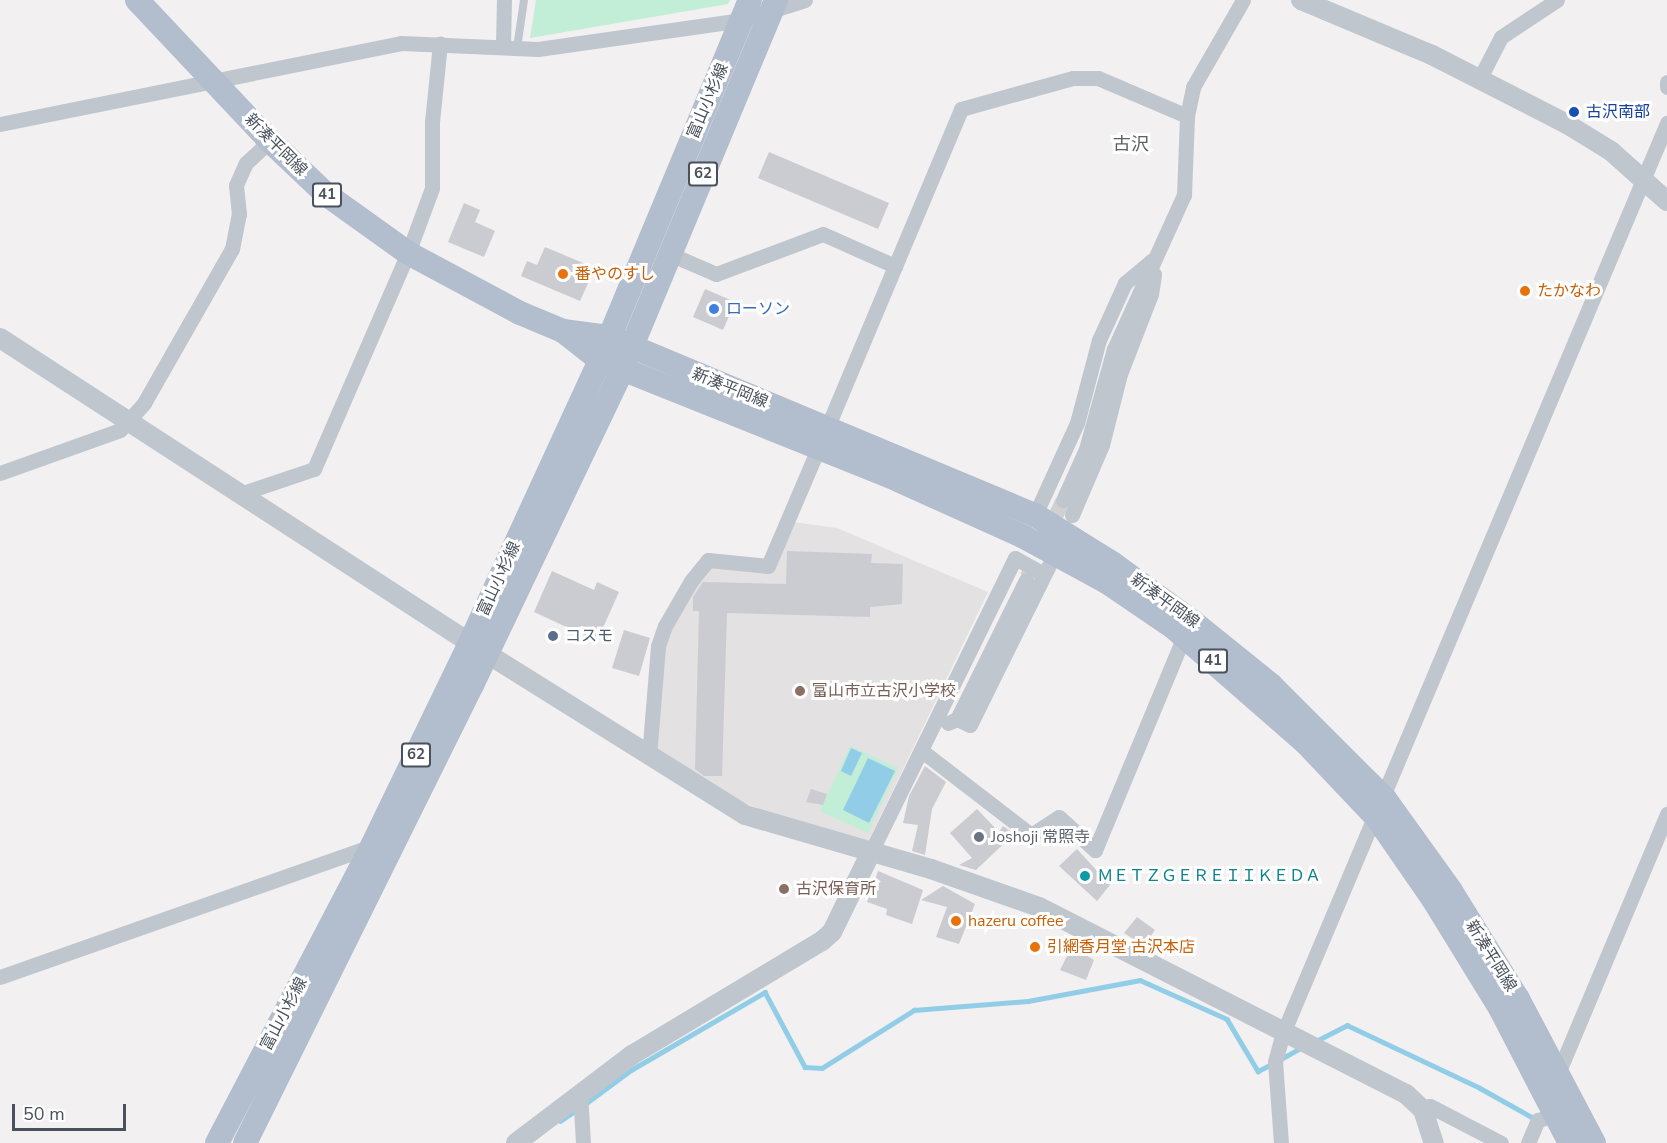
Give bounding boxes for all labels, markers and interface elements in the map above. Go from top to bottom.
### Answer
street label: 富山小杉線 [684,60,732,142]
place label: 古沢南部 [1586,102,1650,122]
marker: 古沢南部 [1567,105,1581,119]
street label: 新湊平岡線 [241,110,311,180]
district label: 古沢 [1113,133,1149,155]
road number: 62 [688,162,718,186]
road number: 41 [312,183,342,207]
place label: 番やのすし [575,264,655,284]
marker: 番やのすし [556,267,570,281]
place label: たかなわ [1537,281,1601,301]
marker: たかなわ [1518,284,1532,298]
place label: ローソン [726,299,790,319]
marker: ローソン [707,302,721,316]
street label: 新湊平岡線 [689,364,771,412]
street label: 富山小杉線 [473,539,525,619]
street label: 新湊平岡線 [1127,570,1203,632]
place label: コスモ [565,626,613,646]
marker: コスモ [546,629,560,643]
road number: 41 [1198,649,1228,673]
place label: 富山市立古沢小学校 [812,681,956,701]
marker: 富山市立古沢小学校 [793,684,807,698]
road number: 62 [401,743,431,767]
place label: Joshoji 常照寺 [991,827,1090,847]
marker: Joshoji 常照寺 [972,830,986,844]
place label: ＭＥＴＺＧＥＲＥＩＩＫＥＤＡ [1097,866,1321,886]
marker: ＭＥＴＺＧＥＲＥＩＩＫＥＤＡ [1078,869,1092,883]
place label: 古沢保育所 [796,879,876,899]
marker: 古沢保育所 [777,882,791,896]
place label: hazeru coffee [968,911,1063,931]
marker: hazeru coffee [949,914,963,928]
street label: 新湊平岡線 [1462,917,1520,995]
place label: 引網香月堂 古沢本店 [1047,937,1195,957]
marker: 引網香月堂 古沢本店 [1028,940,1042,954]
street label: 富山小杉線 [257,974,311,1054]
scale bar [15,1092,129,1130]
text: 50 m [23,1102,65,1126]

